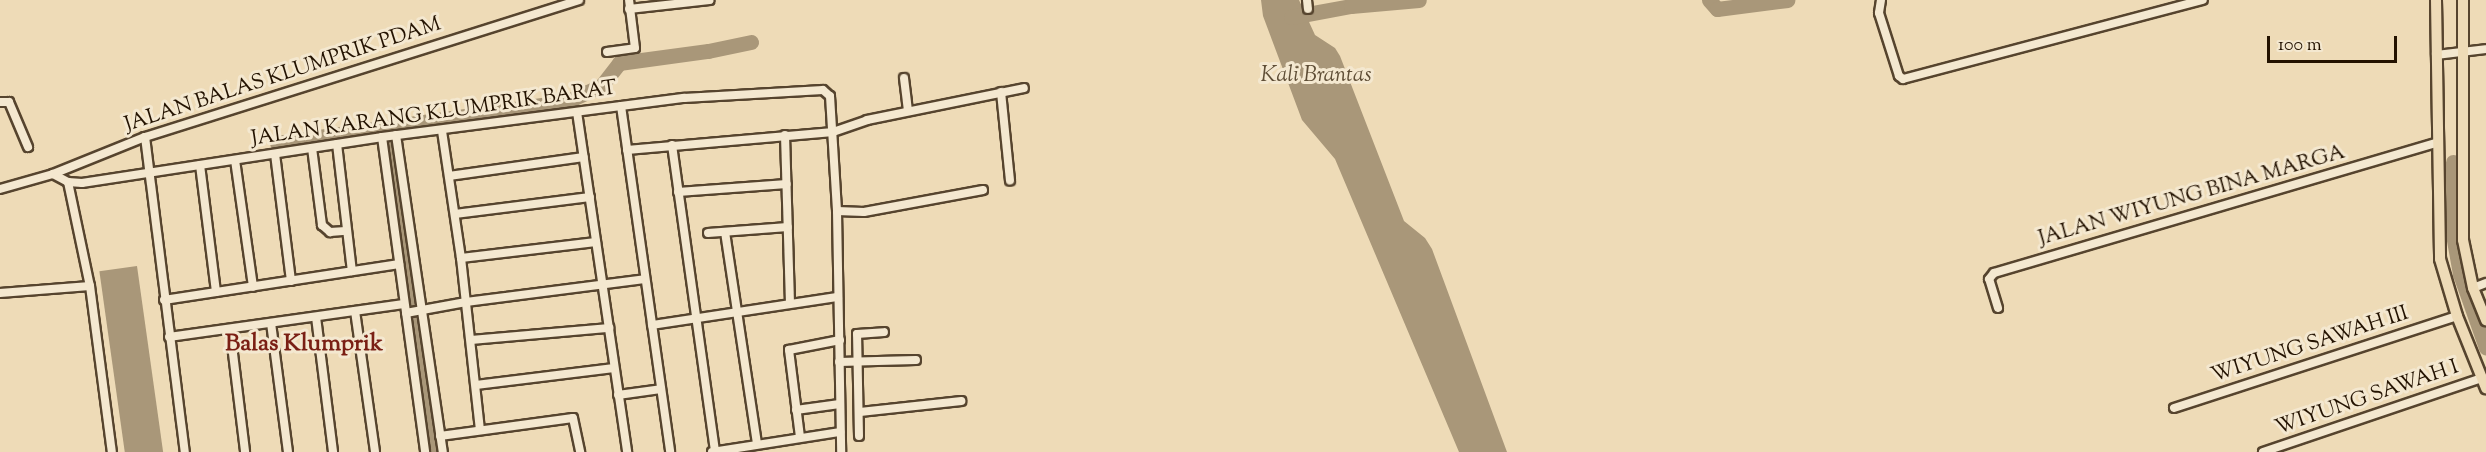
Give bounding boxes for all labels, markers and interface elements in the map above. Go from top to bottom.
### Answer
street label: JALAN BALAS KLUMPRIK PDAM [122,12,444,138]
scale bar [2270,24,2400,62]
text: 100 m [2278,33,2322,59]
water label: Kali Brantas [1260,64,1372,90]
street label: JALAN KARANG KLUMPRIK BARAT [250,76,618,152]
street label: JALAN WIYUNG BINA MARGA [2036,140,2348,252]
street label: WIYUNG SAWAH III [2208,301,2412,389]
district label: Balas Klumprik [225,331,383,359]
street label: WIYUNG SAWAH I [2272,355,2462,441]

